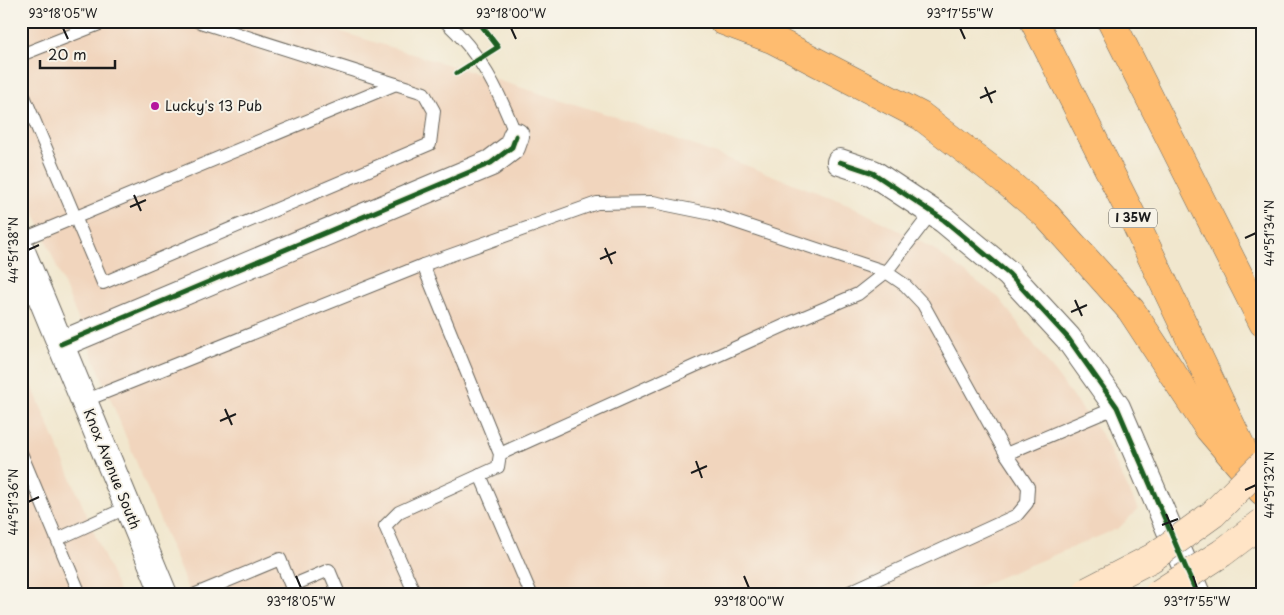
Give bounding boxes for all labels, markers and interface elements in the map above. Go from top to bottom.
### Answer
text: 93°18'05"W [29,4,98,22]
text: 93°18'00"W [476,4,547,22]
text: 93°17'55"W [927,4,994,22]
scale bar [40,38,115,70]
text: 20 m [48,42,87,65]
place label: Lucky's 13 Pub [165,95,262,116]
marker: Lucky's 13 Pub [149,100,161,112]
text: 44°51'34"N [1260,200,1278,266]
road number: I 35W [1109,208,1157,228]
text: 44°51'38"N [4,217,22,283]
street label: Knox Avenue South [79,405,146,532]
text: 44°51'32"N [1260,452,1278,518]
text: 44°51'36"N [4,469,22,535]
text: 93°18'05"W [267,592,336,610]
text: 93°18'00"W [714,592,785,610]
text: 93°17'55"W [1164,592,1231,610]

